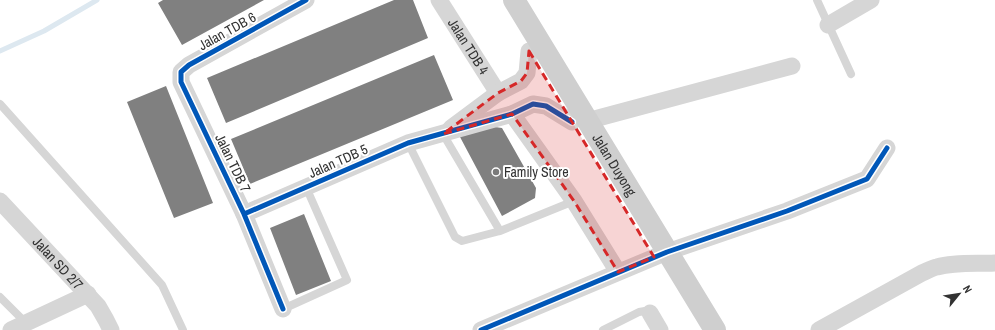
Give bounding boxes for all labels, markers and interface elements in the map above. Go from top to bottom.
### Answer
street label: Jalan TDB 6 [195,8,259,54]
street label: Jalan TDB 4 [444,15,493,78]
street label: Jalan Duyong [588,130,641,200]
street label: Jalan TDB 7 [211,131,255,195]
street label: Jalan TDB 5 [306,140,370,182]
place label: Family Store [504,163,569,181]
marker: Family Store [491,167,501,177]
street label: Jalan SD 2/7 [29,233,87,293]
north arrow [939,274,979,314]
text: N [960,283,975,295]

